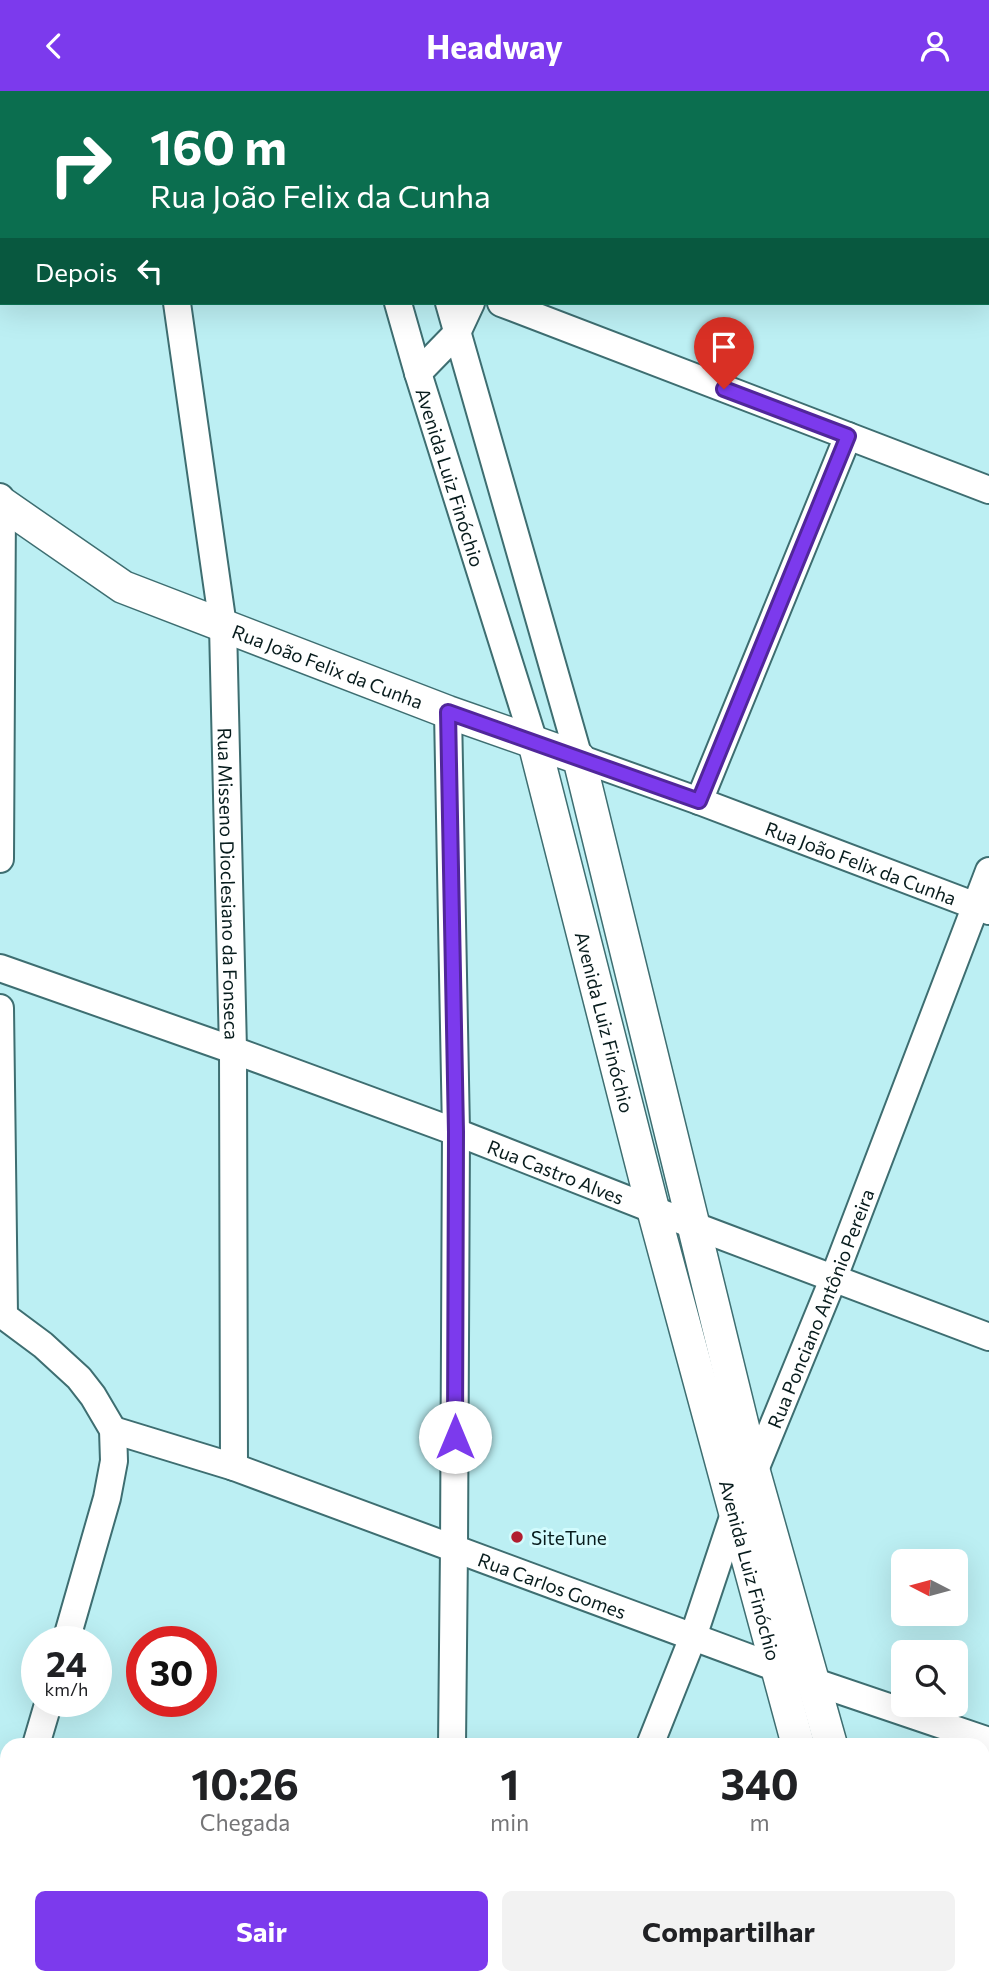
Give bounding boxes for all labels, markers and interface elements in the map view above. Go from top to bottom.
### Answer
text: Headway [426,26,563,66]
icon: back [35,27,73,65]
icon: person [916,27,954,65]
text: 160 m [150,115,287,175]
icon: right [35,119,126,210]
text: Rua João Felix da Cunha [150,175,491,215]
icon: left [131,252,169,290]
text: Depois [35,256,117,287]
pin [694,317,754,389]
icon: arrive [705,328,743,366]
street label: Avenida Luiz Finóchio [412,385,490,569]
street label: Rua João Felix da Cunha [229,619,426,713]
street label: Rua Misseno Dioclesiano da Fonseca [214,727,244,1040]
street label: Rua João Felix da Cunha [762,816,960,909]
street label: Avenida Luiz Finóchio [571,929,640,1115]
street label: Rua Castro Alves [484,1134,627,1208]
street label: Rua Ponciano Antônio Pereira [762,1185,878,1431]
position arrow [418,1400,492,1474]
street label: Avenida Luiz Finóchio [715,1477,786,1663]
place label: SiteTune [531,1526,607,1549]
marker: SiteTune [509,1529,525,1545]
street label: Rua Carlos Gomes [475,1547,630,1623]
north arrow [891,1549,968,1626]
map controls [891,1549,968,1717]
speed limit sign: 30 [126,1626,217,1717]
button: search [891,1640,968,1717]
text: 24 [46,1641,87,1684]
text: km/h [45,1678,88,1700]
text: 10:26 [191,1757,299,1809]
text: 1 [500,1757,519,1809]
text: 340 [721,1757,799,1809]
text: Chegada [200,1808,290,1836]
text: min [490,1808,529,1836]
text: m [750,1808,770,1836]
button: Sair [35,1891,488,1971]
button: Compartilhar [502,1891,955,1971]

